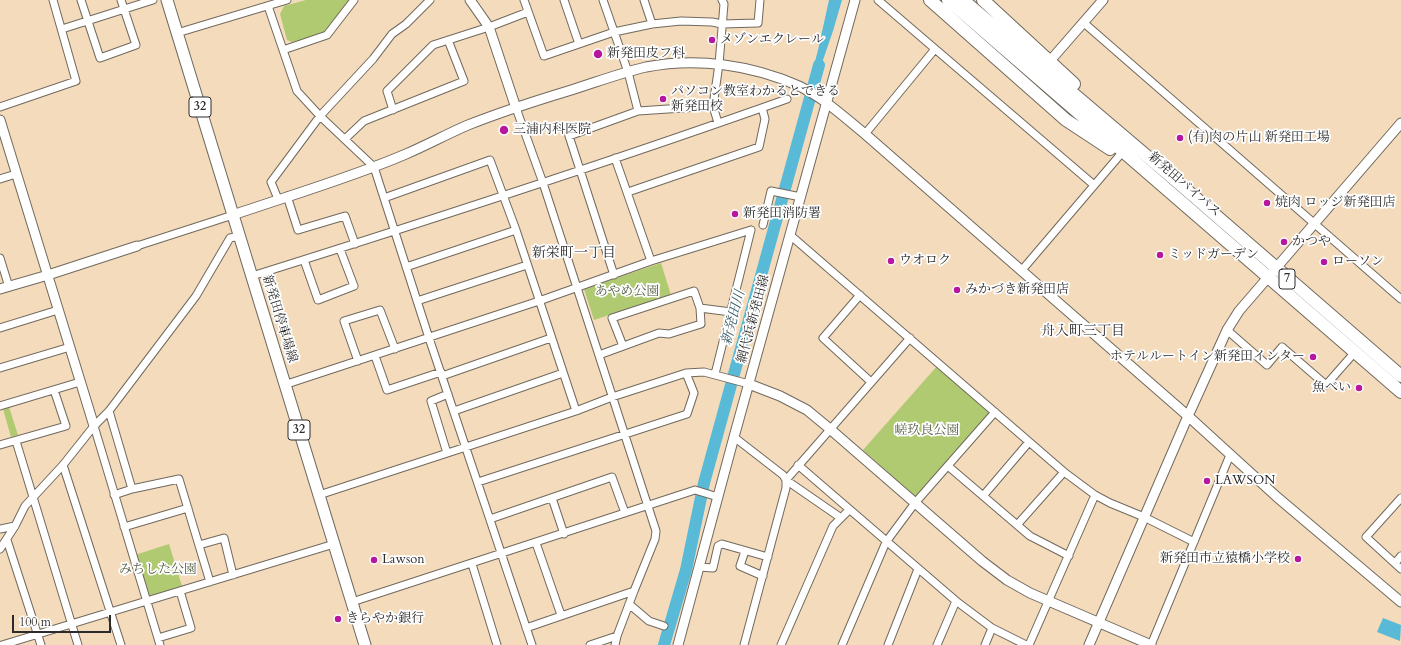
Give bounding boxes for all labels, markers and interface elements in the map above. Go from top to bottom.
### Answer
place label: メゾンエクレール [720,32,824,48]
marker: メゾンエクレール [707,35,717,45]
place label: 新発田皮フ科 [607,46,685,62]
marker: 新発田皮フ科 [592,48,604,60]
place label: パソコン教室わかるとできる 新発田校 [671,84,840,115]
marker: パソコン教室わかるとできる 新発田校 [658,94,668,104]
road number: 32 [189,97,211,117]
place label: 三浦内科医院 [513,122,591,138]
marker: 三浦内科医院 [498,124,510,136]
place label: (有)肉の片山 新発田工場 [1188,130,1330,146]
marker: (有)肉の片山 新発田工場 [1175,133,1185,143]
street label: 新発田バイパス [1145,149,1223,221]
place label: 焼肉 ロッジ新発田店 [1275,195,1395,211]
marker: 焼肉 ロッジ新発田店 [1262,198,1272,208]
place label: 新発田消防署 [743,206,821,222]
marker: 新発田消防署 [730,209,740,219]
place label: かつや [1292,234,1331,250]
marker: かつや [1279,237,1289,247]
district label: 新栄町一丁目 [532,246,616,262]
place label: ミッドガーデン [1168,247,1259,263]
marker: ミッドガーデン [1155,250,1165,260]
place label: ウオロク [899,253,951,269]
place label: ローソン [1332,254,1384,270]
marker: ウオロク [886,256,896,266]
marker: ローソン [1319,257,1329,267]
road number: 7 [1279,269,1295,289]
street label: 新発田停車場線 [258,273,300,365]
street label: 網代浜新発田線 [735,273,773,365]
place label: みかづき新発田店 [965,282,1069,298]
park label: あやめ公園 [595,284,659,300]
marker: みかづき新発田店 [952,285,962,295]
water label: 新発田川 [719,289,749,347]
district label: 舟入町三丁目 [1041,324,1125,340]
place label: ホテルルートイン新発田インター [1110,349,1305,365]
marker: ホテルルートイン新発田インター [1308,352,1318,362]
place label: 魚べい [1312,380,1351,396]
marker: 魚べい [1354,383,1364,393]
road number: 32 [288,420,310,440]
park label: 嵯玖良公園 [895,423,959,439]
place label: LAWSON [1215,473,1275,489]
marker: LAWSON [1202,476,1212,486]
place label: 新発田市立猿橋小学校 [1160,551,1290,567]
place label: Lawson [382,552,425,568]
marker: 新発田市立猿橋小学校 [1293,554,1303,564]
marker: Lawson [369,555,379,565]
park label: みちした公園 [119,562,197,578]
scale bar [14,607,113,633]
place label: きらやか銀行 [346,611,424,627]
text: 100 m [19,614,51,630]
marker: きらやか銀行 [333,614,343,624]

